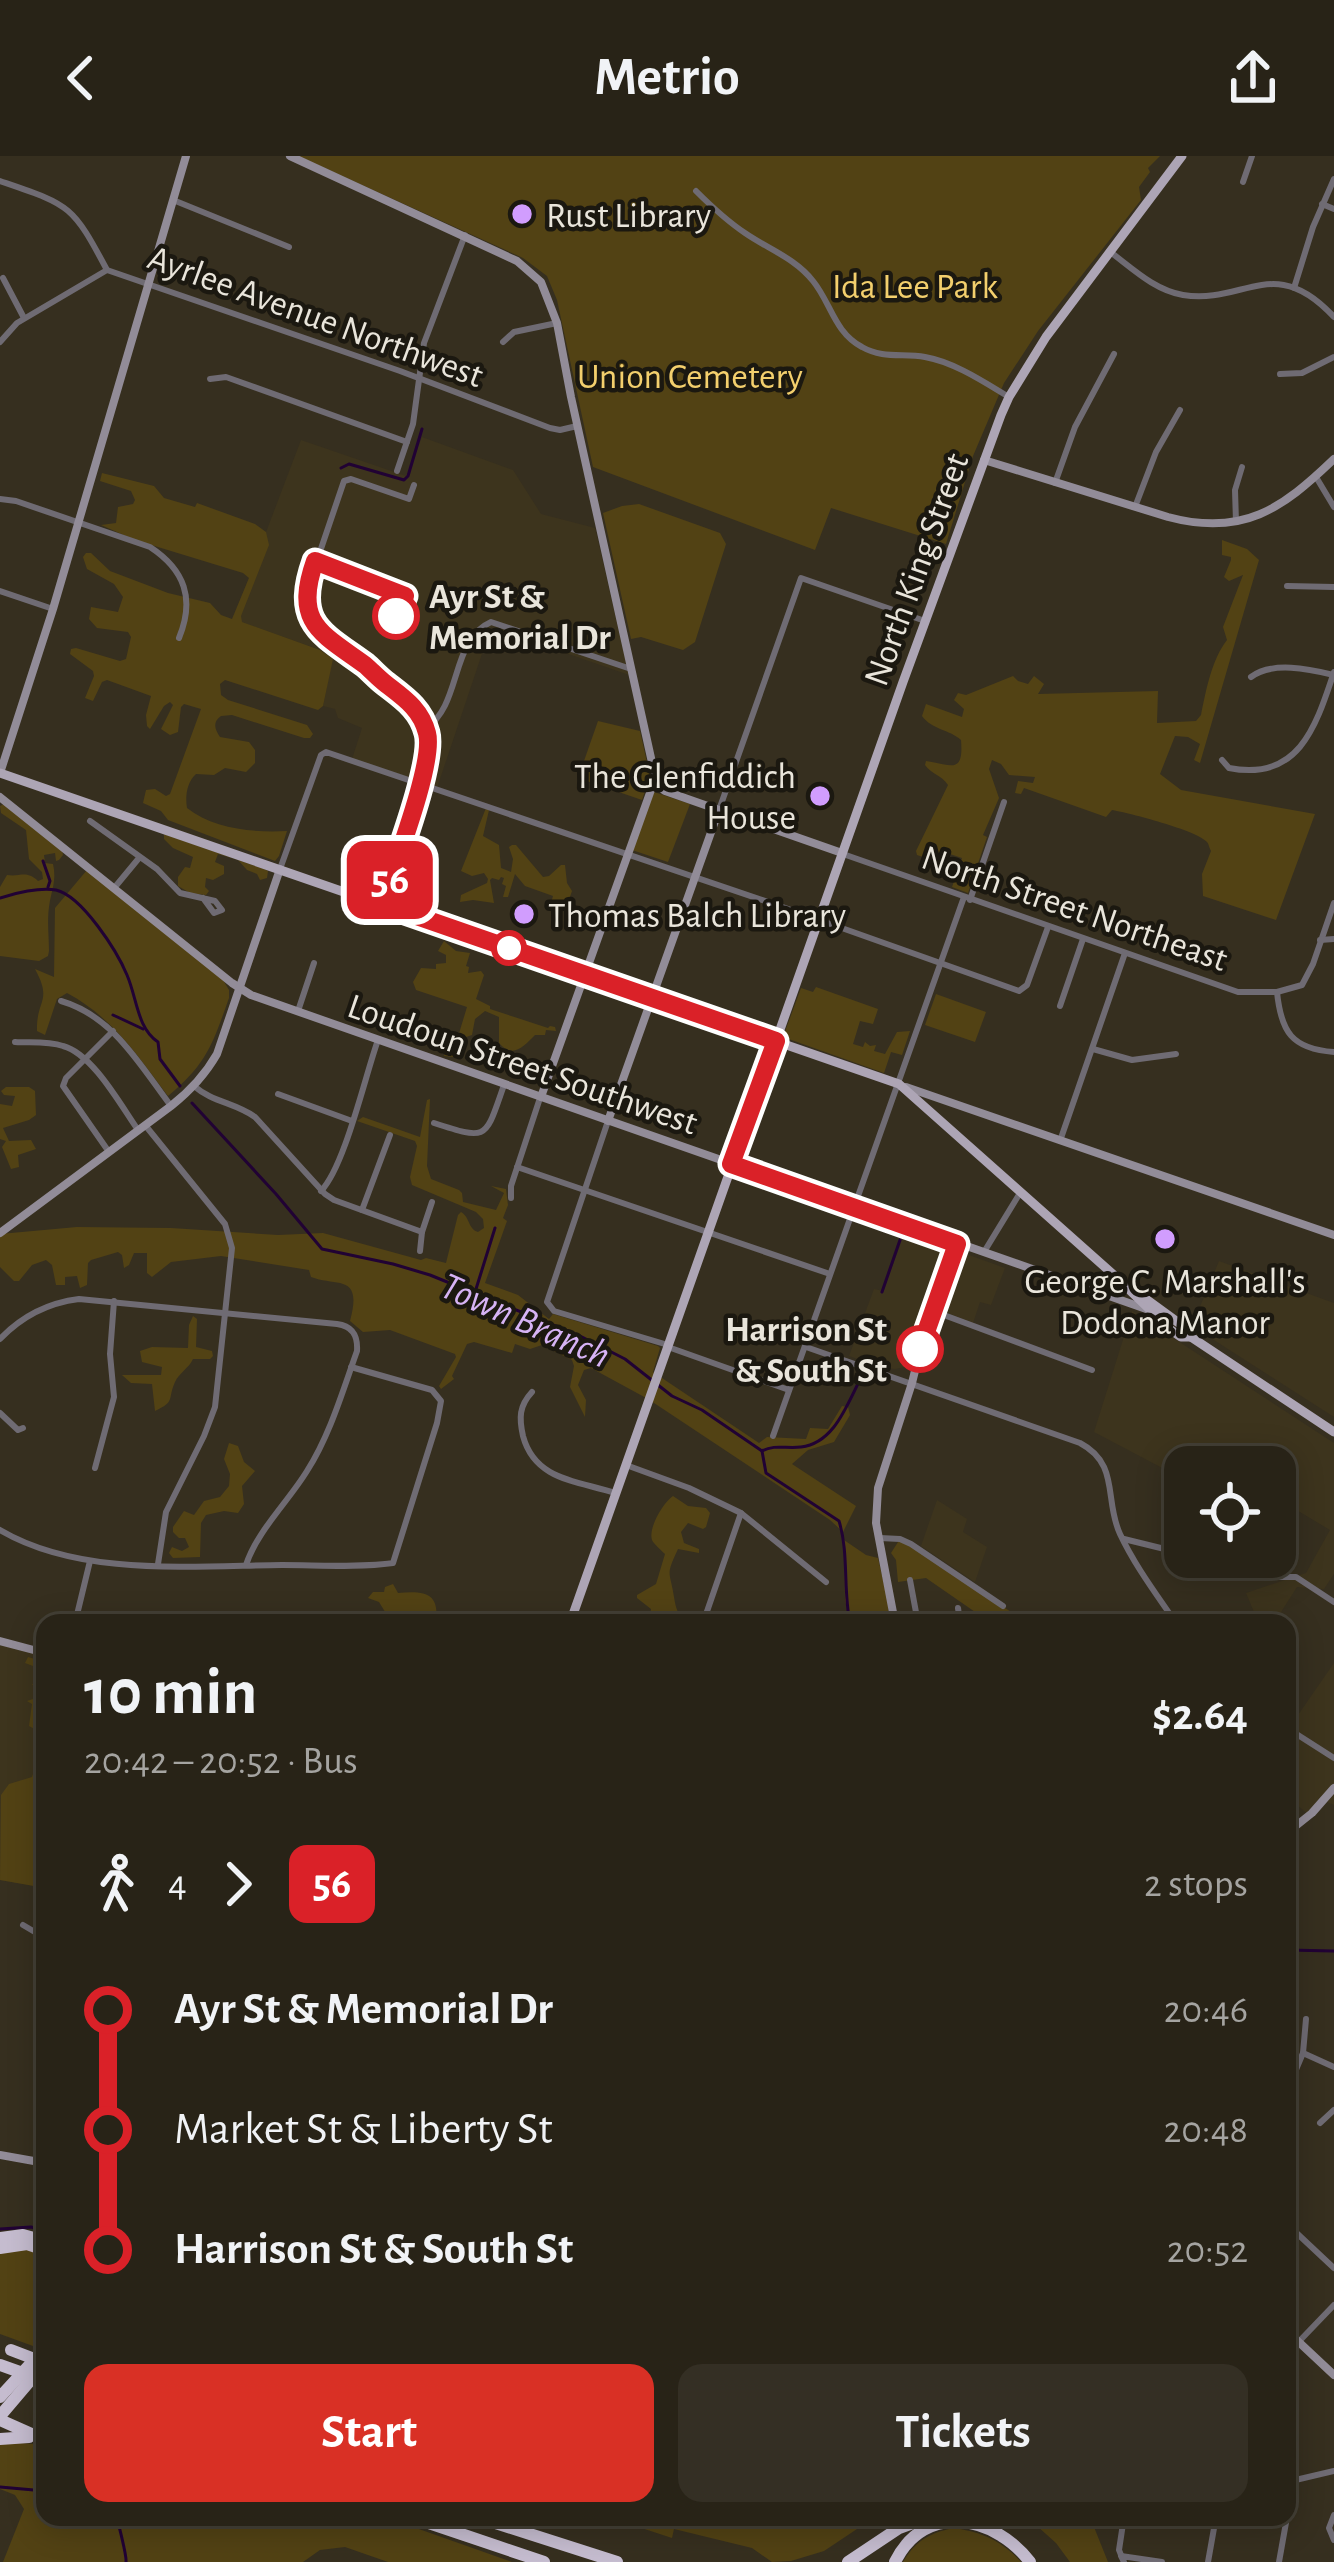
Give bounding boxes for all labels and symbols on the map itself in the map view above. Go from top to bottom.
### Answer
place label: Rust Library [546,198,711,234]
marker: Rust Library [509,201,535,227]
street label: Ayrlee Avenue Northwest [143,240,488,394]
park label: Ida Lee Park [832,269,999,305]
park label: Union Cemetery [577,359,803,395]
street label: North King Street [858,448,976,691]
place label: Ayr St & Memorial Dr [429,579,611,656]
marker: Ayr St & Memorial Dr [374,594,418,638]
place label: The Glenfiddich House [574,759,796,836]
marker: The Glenfiddich House [807,783,833,809]
street label: North Street Northeast [917,840,1232,978]
line badge: 56 [336,841,444,919]
place label: Thomas Balch Library [548,898,846,934]
marker: Thomas Balch Library [511,901,537,927]
unlabelled marker [493,932,525,964]
street label: Loudoun Street Southwest [343,988,702,1142]
marker: George C. Marshall's Dodona Manor [1152,1226,1178,1252]
place label: George C. Marshall's Dodona Manor [1024,1264,1306,1341]
water label: Town Branch [435,1267,615,1376]
place label: Harrison St & South St [725,1312,887,1389]
marker: Harrison St & South St [898,1327,942,1371]

